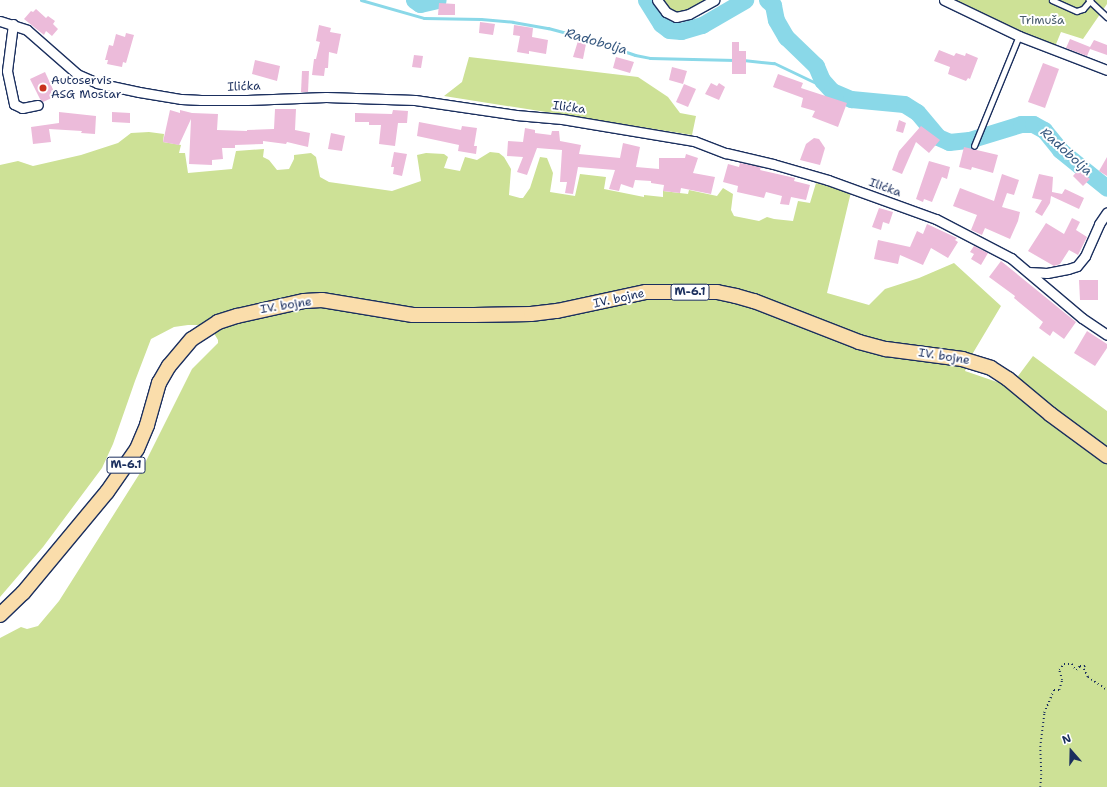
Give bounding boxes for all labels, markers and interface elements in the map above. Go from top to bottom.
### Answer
park label: Trimuša [1019,14,1065,28]
water label: Radobolja [563,26,629,58]
place label: Autoservis ASG Mostar [51,74,121,102]
street label: Ilićka [227,79,261,95]
marker: Autoservis ASG Mostar [38,83,48,93]
street label: Ilićka [552,99,586,117]
water label: Radobolja [1037,125,1095,179]
street label: Ilićka [867,176,903,200]
road number: M-6.1 [670,283,710,301]
street label: IV. bojne [592,287,646,311]
street label: IV. bojne [259,295,313,317]
street label: IV. bojne [917,346,971,368]
road number: M-6.1 [106,456,146,474]
north arrow [1051,731,1091,771]
text: N [1060,731,1073,748]

